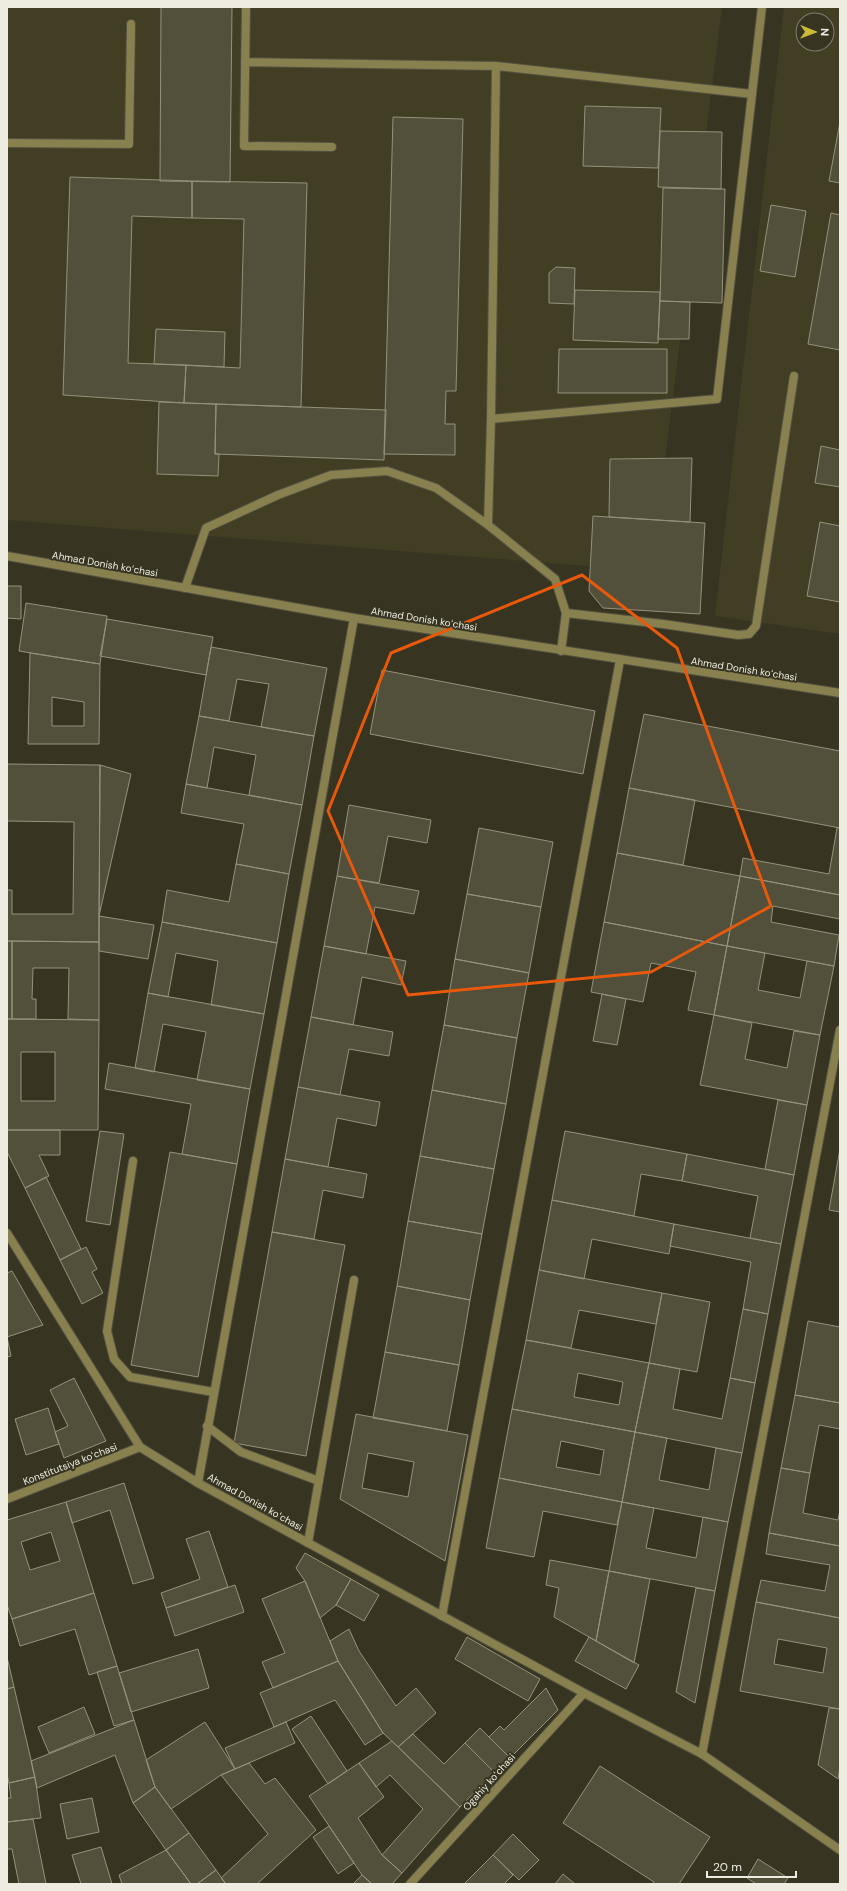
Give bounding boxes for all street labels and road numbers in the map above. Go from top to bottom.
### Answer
street label: Ahmad Donish koʻchasi [51,548,159,580]
street label: Ahmad Donish koʻchasi [370,604,478,634]
street label: Ahmad Donish koʻchasi [690,654,798,684]
street label: Konstitutsiya koʻchasi [21,1440,119,1488]
street label: Ahmad Donish koʻchasi [205,1470,305,1534]
street label: Ogahiy koʻchasi [460,1751,518,1813]

